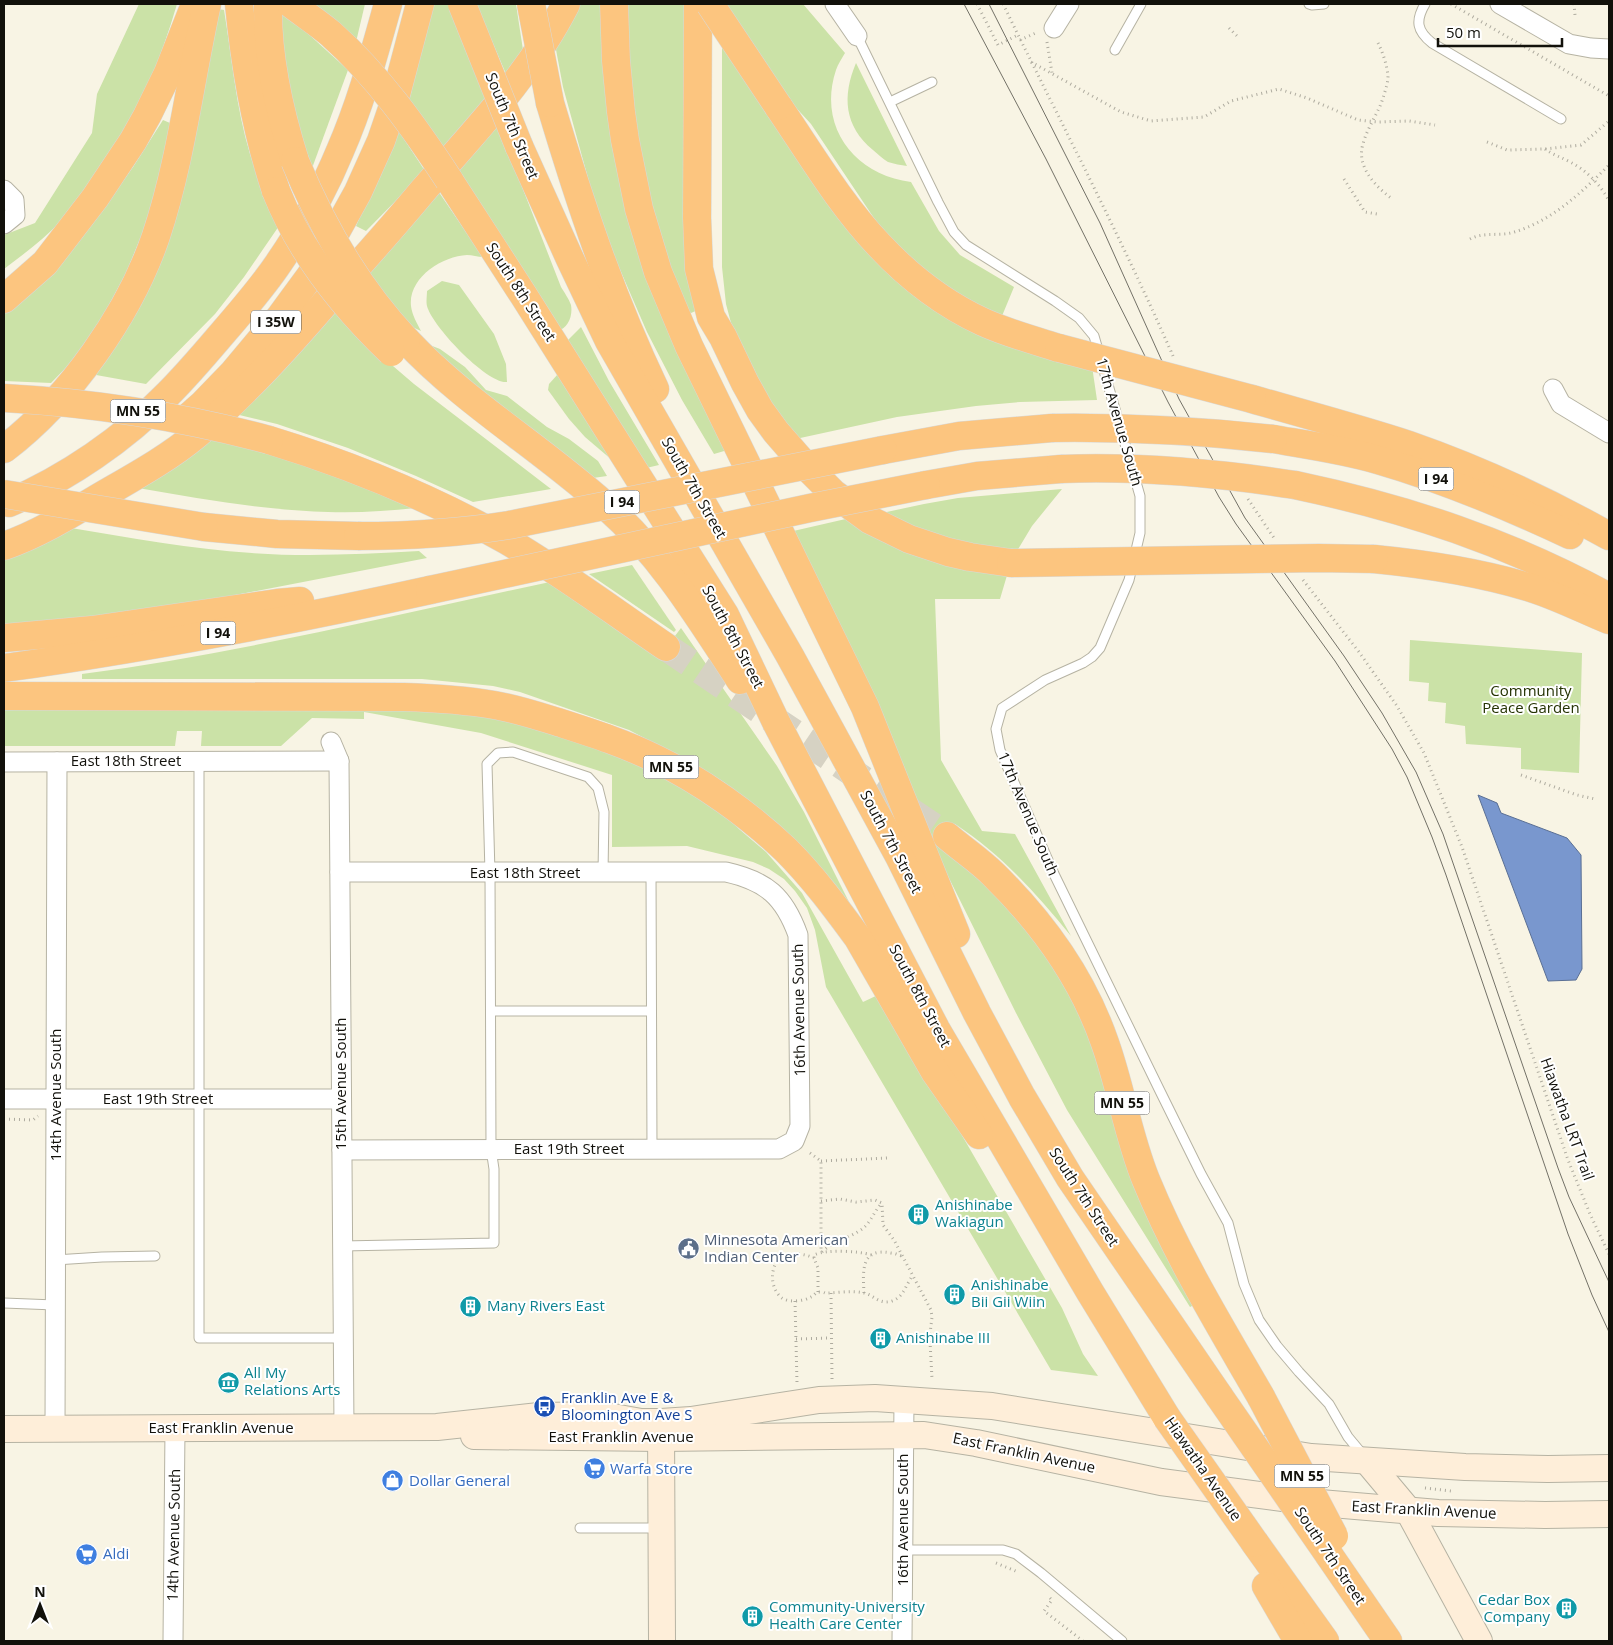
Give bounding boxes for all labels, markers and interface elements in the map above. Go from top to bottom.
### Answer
scale bar [1438,15,1562,47]
text: 50 m [1446,22,1481,42]
street label: South 7th Street [481,69,544,182]
street label: South 8th Street [482,238,561,345]
road number: I 35W [251,311,301,334]
street label: 17th Avenue South [1092,355,1148,488]
road number: MN 55 [110,400,166,422]
street label: South 7th Street [658,433,732,542]
road number: I 94 [1418,468,1454,490]
road number: I 94 [604,491,640,514]
street label: South 8th Street [698,582,769,691]
road number: I 94 [200,622,236,644]
park label: Community Peace Garden [1482,680,1580,717]
street label: 17th Avenue South [994,749,1064,879]
street label: East 18th Street [71,750,181,770]
road number: MN 55 [644,756,698,779]
street label: South 7th Street [856,787,927,896]
street label: East 18th Street [470,862,580,882]
street label: South 8th Street [885,941,956,1050]
street label: 16th Avenue South [787,943,809,1077]
street label: 15th Avenue South [330,1018,350,1150]
street label: 14th Avenue South [45,1029,65,1161]
street label: Hiawatha LRT Trail [1536,1054,1599,1183]
street label: East 19th Street [103,1088,213,1108]
road number: MN 55 [1094,1092,1150,1114]
street label: East 19th Street [514,1138,624,1158]
street label: South 7th Street [1045,1143,1124,1250]
place label: Anishinabe Wakiagun [935,1194,1013,1231]
building icon: Anishinabe Wakiagun [907,1202,931,1226]
place label: Minnesota American Indian Center [704,1229,848,1266]
public building icon: Minnesota American Indian Center [676,1237,700,1261]
place label: Anishinabe Bii Gii Wiin [971,1274,1049,1311]
building icon: Anishinabe Bii Gii Wiin [943,1282,967,1306]
building icon: Many Rivers East [459,1294,483,1318]
place label: Many Rivers East [487,1295,605,1315]
building icon: Anishinabe III [868,1326,892,1350]
place label: Anishinabe III [896,1327,990,1347]
place label: All My Relations Arts [244,1362,340,1399]
museum icon: All My Relations Arts [216,1370,240,1394]
place label: Franklin Ave E & Bloomington Ave S [561,1387,693,1424]
bus stop icon: Franklin Ave E & Bloomington Ave S [533,1395,557,1419]
street label: Hiawatha Avenue [1161,1413,1247,1524]
street label: East Franklin Avenue [148,1417,294,1437]
street label: East Franklin Avenue [548,1426,694,1446]
street label: East Franklin Avenue [951,1427,1097,1477]
street label: 16th Avenue South [892,1454,912,1586]
supermarket icon: Warfa Store [582,1457,606,1481]
place label: Warfa Store [610,1458,693,1478]
road number: MN 55 [1274,1464,1330,1488]
street label: 14th Avenue South [162,1468,184,1602]
shop icon: Dollar General [381,1469,405,1493]
place label: Dollar General [409,1470,510,1490]
street label: East Franklin Avenue [1351,1495,1497,1523]
street label: South 7th Street [1291,1503,1371,1608]
supermarket icon: Aldi [75,1542,99,1566]
place label: Aldi [103,1543,129,1563]
north arrow [15,1580,65,1630]
text: N [34,1582,46,1601]
place label: Cedar Box Company [1478,1589,1550,1626]
place label: Community-University Health Care Center [769,1596,925,1633]
building icon: Cedar Box Company [1554,1597,1578,1621]
building icon: Community-University Health Care Center [741,1604,765,1628]

